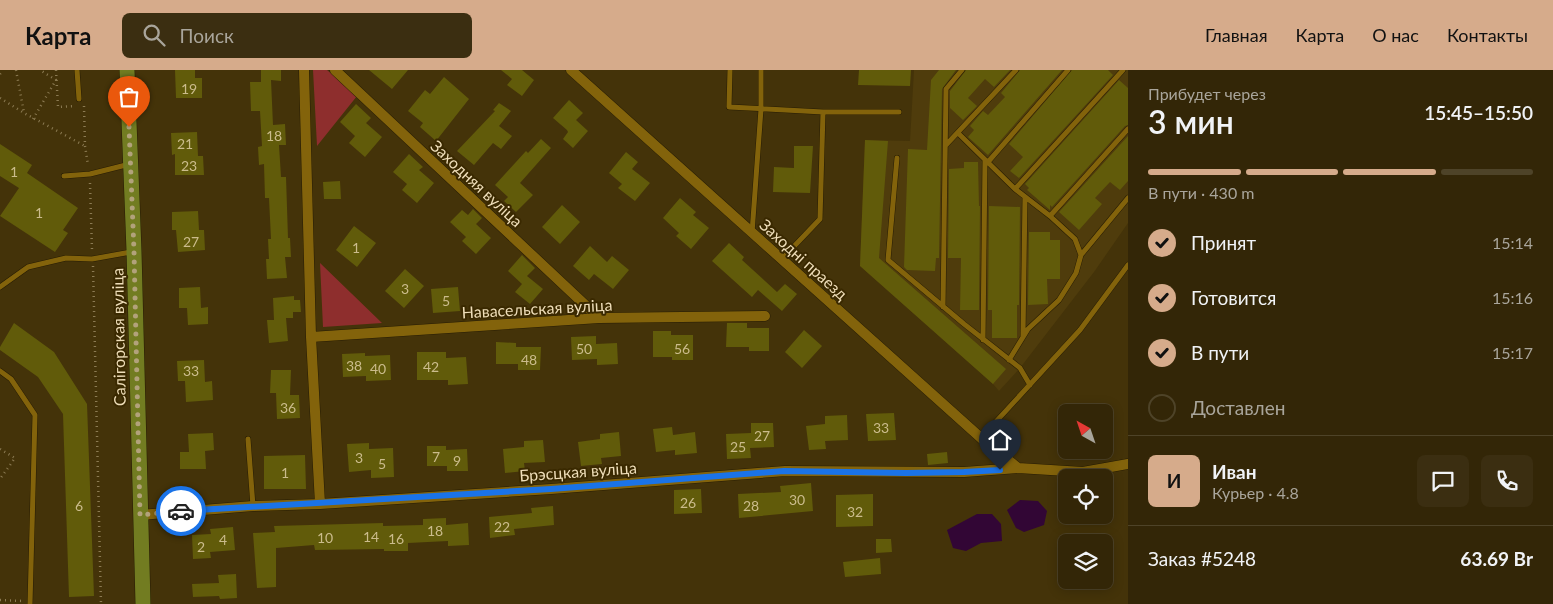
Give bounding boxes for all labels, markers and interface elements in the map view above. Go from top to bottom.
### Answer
search box [122,13,472,58]
text: Карта [25,21,92,50]
icon: search [140,21,168,49]
text: Поиск [180,24,234,47]
text: Главная [1205,24,1268,46]
text: Карта [1296,24,1344,46]
text: О нас [1372,24,1419,46]
text: Контакты [1447,24,1528,46]
pin [108,76,150,127]
house number: 19 [181,80,197,97]
icon: bag [115,83,143,111]
text: Прибудет через [1148,84,1266,103]
text: 15:45–15:50 [1424,101,1533,124]
text: 3 мин [1148,102,1234,141]
house number: 18 [266,127,282,144]
house number: 21 [177,135,193,152]
street label: Заходняя вуліца [427,136,527,230]
house number: 23 [181,157,197,174]
house number: 1 [10,163,18,180]
text: В пути · 430 m [1148,183,1254,202]
house number: 1 [35,204,43,221]
street label: Заходні праезд [756,215,852,303]
icon: check [1148,229,1176,257]
text: Принят [1191,231,1256,254]
house number: 27 [183,233,199,250]
text: 15:14 [1492,233,1533,252]
house number: 1 [352,239,360,256]
street label: Салігорская вуліца [107,268,129,406]
house number: 3 [401,280,409,297]
icon: check [1148,284,1176,312]
text: Готовится [1191,286,1276,309]
text: 15:16 [1492,288,1533,307]
house number: 5 [442,292,450,309]
street label: Навасельская вуліца [461,295,613,321]
icon: check [1148,339,1176,367]
house number: 50 [576,340,592,357]
house number: 56 [674,340,690,357]
text: В пути [1191,341,1249,364]
text: 15:17 [1492,343,1533,362]
house number: 48 [521,351,537,368]
house number: 38 [346,357,362,374]
house number: 42 [423,358,439,375]
house number: 40 [370,360,386,377]
house number: 33 [183,362,199,379]
text: Доставлен [1191,396,1285,419]
house number: 36 [280,399,296,416]
north arrow [1058,404,1112,459]
map controls [1058,404,1113,589]
house number: 33 [873,419,889,436]
pin [979,419,1021,470]
icon: home [986,426,1014,454]
house number: 27 [754,427,770,444]
house number: 25 [730,438,746,455]
house number: 7 [432,448,440,465]
house number: 3 [355,449,363,466]
house number: 9 [453,452,461,469]
house number: 5 [378,455,386,472]
button: chat [1417,455,1469,507]
button: phone [1481,455,1533,507]
street label: Брэсцкая вуліца [519,457,637,485]
text: Иван [1212,460,1257,483]
house number: 1 [281,464,289,481]
button: locate [1058,469,1113,524]
text: И [1167,469,1181,492]
text: Курьер · 4.8 [1212,483,1299,502]
courier [156,486,206,536]
house number: 30 [789,491,805,508]
house number: 26 [680,494,696,511]
house number: 6 [75,497,83,514]
icon: car [167,497,195,525]
house number: 28 [743,497,759,514]
house number: 32 [847,503,863,520]
house number: 22 [494,518,510,535]
house number: 18 [427,522,443,539]
house number: 14 [363,528,379,545]
house number: 10 [317,529,333,546]
house number: 16 [388,530,404,547]
house number: 4 [219,531,227,548]
button: layers [1058,534,1113,589]
house number: 2 [197,538,205,555]
text: Заказ #5248 [1148,547,1256,570]
text: 63.69 Br [1460,547,1533,570]

